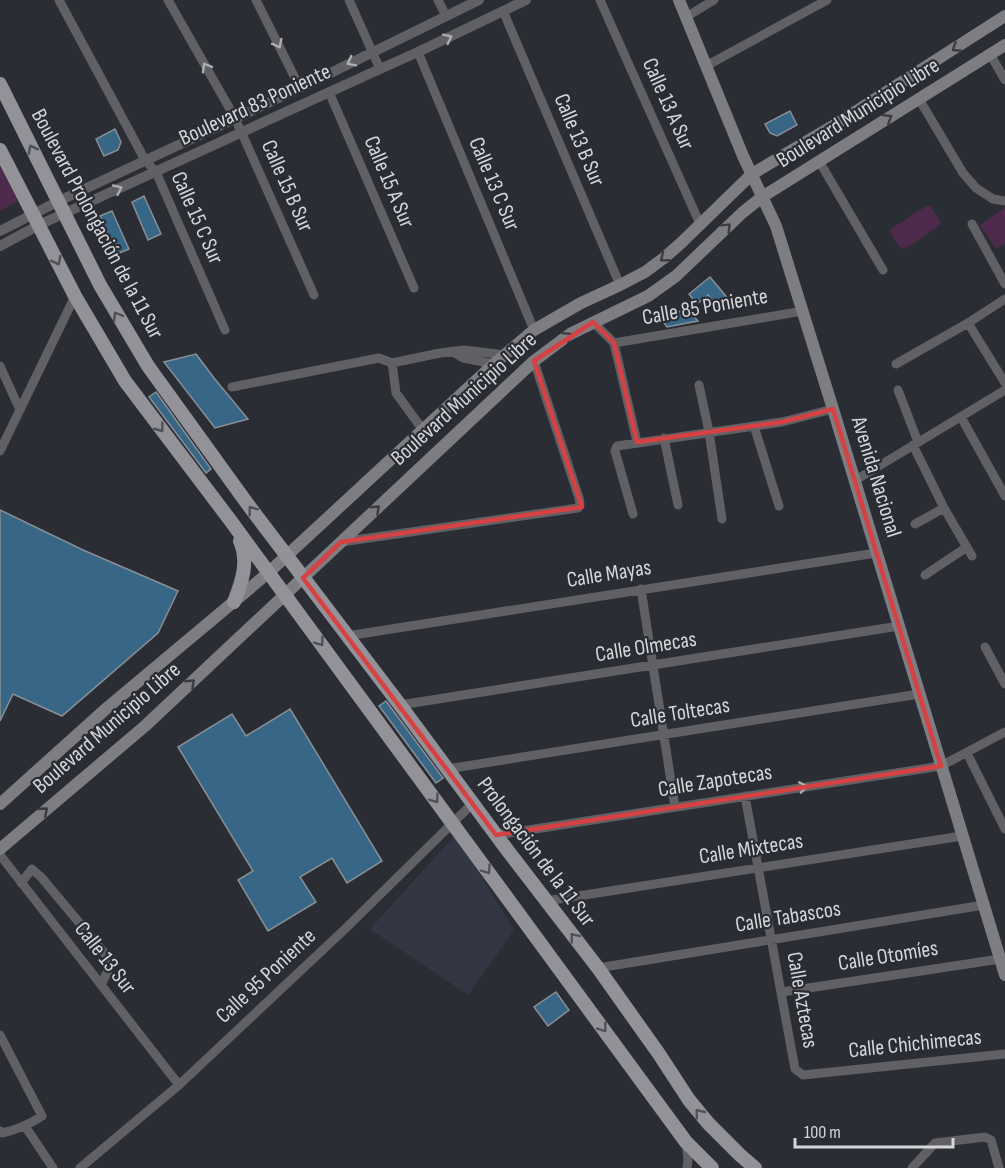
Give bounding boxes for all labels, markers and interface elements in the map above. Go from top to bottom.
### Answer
one-way arrow [441,33,452,45]
one-way arrow [271,37,283,48]
one-way arrow [952,41,963,52]
street label: Boulevard Municipio Libre [772,52,944,174]
street label: Calle 13 A Sur [636,54,700,154]
one-way arrow [347,55,358,66]
street label: Boulevard 83 Poniente [175,58,335,152]
one-way arrow [202,63,213,73]
street label: Calle 13 B Sur [547,90,611,190]
street label: Boulevard Prolongación de la 11 Sur [25,104,169,344]
one-way arrow [881,114,892,125]
street label: Calle 15 A Sur [358,132,420,232]
street label: Calle 13 C Sur [462,133,526,235]
street label: Calle 15 B Sur [255,136,319,236]
one-way arrow [28,144,40,155]
street label: Calle 15 C Sur [165,168,229,268]
one-way arrow [111,185,122,197]
one-way arrow [720,224,731,235]
one-way arrow [659,250,670,261]
one-way arrow [50,255,61,265]
street label: Calle 85 Poniente [640,283,770,331]
one-way arrow [113,312,125,322]
street label: Boulevard Municipio Libre [386,326,542,472]
one-way arrow [562,332,572,344]
street label: Avenida Nacional [845,412,907,541]
one-way arrow [153,421,164,432]
one-way arrow [248,505,259,516]
one-way arrow [369,505,380,516]
street label: Calle Mayas [565,554,653,594]
street label: Calle Olmecas [593,626,699,668]
one-way arrow [312,636,323,647]
street label: Boulevard Municipio Libre [28,657,186,799]
one-way arrow [184,679,195,690]
street label: Calle Toltecas [628,692,732,734]
street label: Calle Zapotecas [656,759,774,803]
street label: Prolongación de la 11 Sur [471,772,601,932]
one-way arrow [798,782,807,794]
one-way arrow [428,793,439,804]
one-way arrow [37,808,48,819]
street label: Calle Mixtecas [697,827,805,871]
one-way arrow [480,864,491,875]
street label: Calle Tabascos [733,895,843,939]
street label: Calle 13 Sur [68,916,142,1000]
street label: Calle 95 Poniente [210,923,322,1029]
one-way arrow [570,933,581,944]
street label: Calle Otomíes [836,935,940,977]
street label: Calle Aztecas [780,950,824,1050]
one-way arrow [595,1021,606,1032]
street label: Calle Chichimecas [847,1024,983,1064]
one-way arrow [696,1108,707,1119]
scale bar [795,1111,952,1149]
text: 100 m [804,1122,841,1143]

